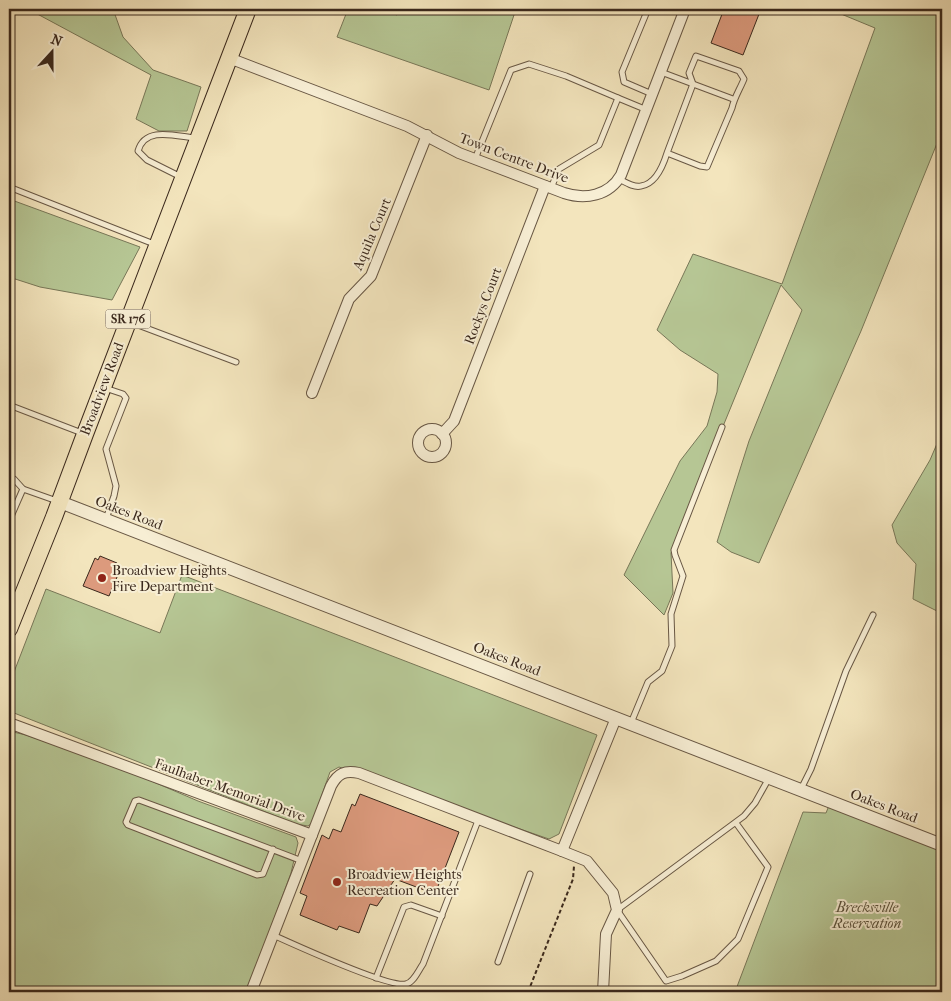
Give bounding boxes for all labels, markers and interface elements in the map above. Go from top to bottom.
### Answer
north arrow [28,28,78,78]
text: N [48,30,65,50]
street label: Town Centre Drive [457,129,571,187]
street label: Aquila Court [349,195,395,274]
street label: Rockys Court [460,265,506,347]
road number: SR 176 [106,310,150,328]
street label: Broadview Road [76,340,128,438]
street label: Oakes Road [93,492,165,534]
place label: Broadview Heights Fire Department [112,562,227,595]
marker: Broadview Heights Fire Department [96,572,108,584]
street label: Oakes Road [471,638,543,680]
street label: Faulhaber Memorial Drive [152,755,308,825]
street label: Oakes Road [848,785,920,827]
place label: Broadview Heights Recreation Center [347,866,462,899]
marker: Broadview Heights Recreation Center [331,876,343,888]
park label: Brecksville Reservation [832,899,902,932]

